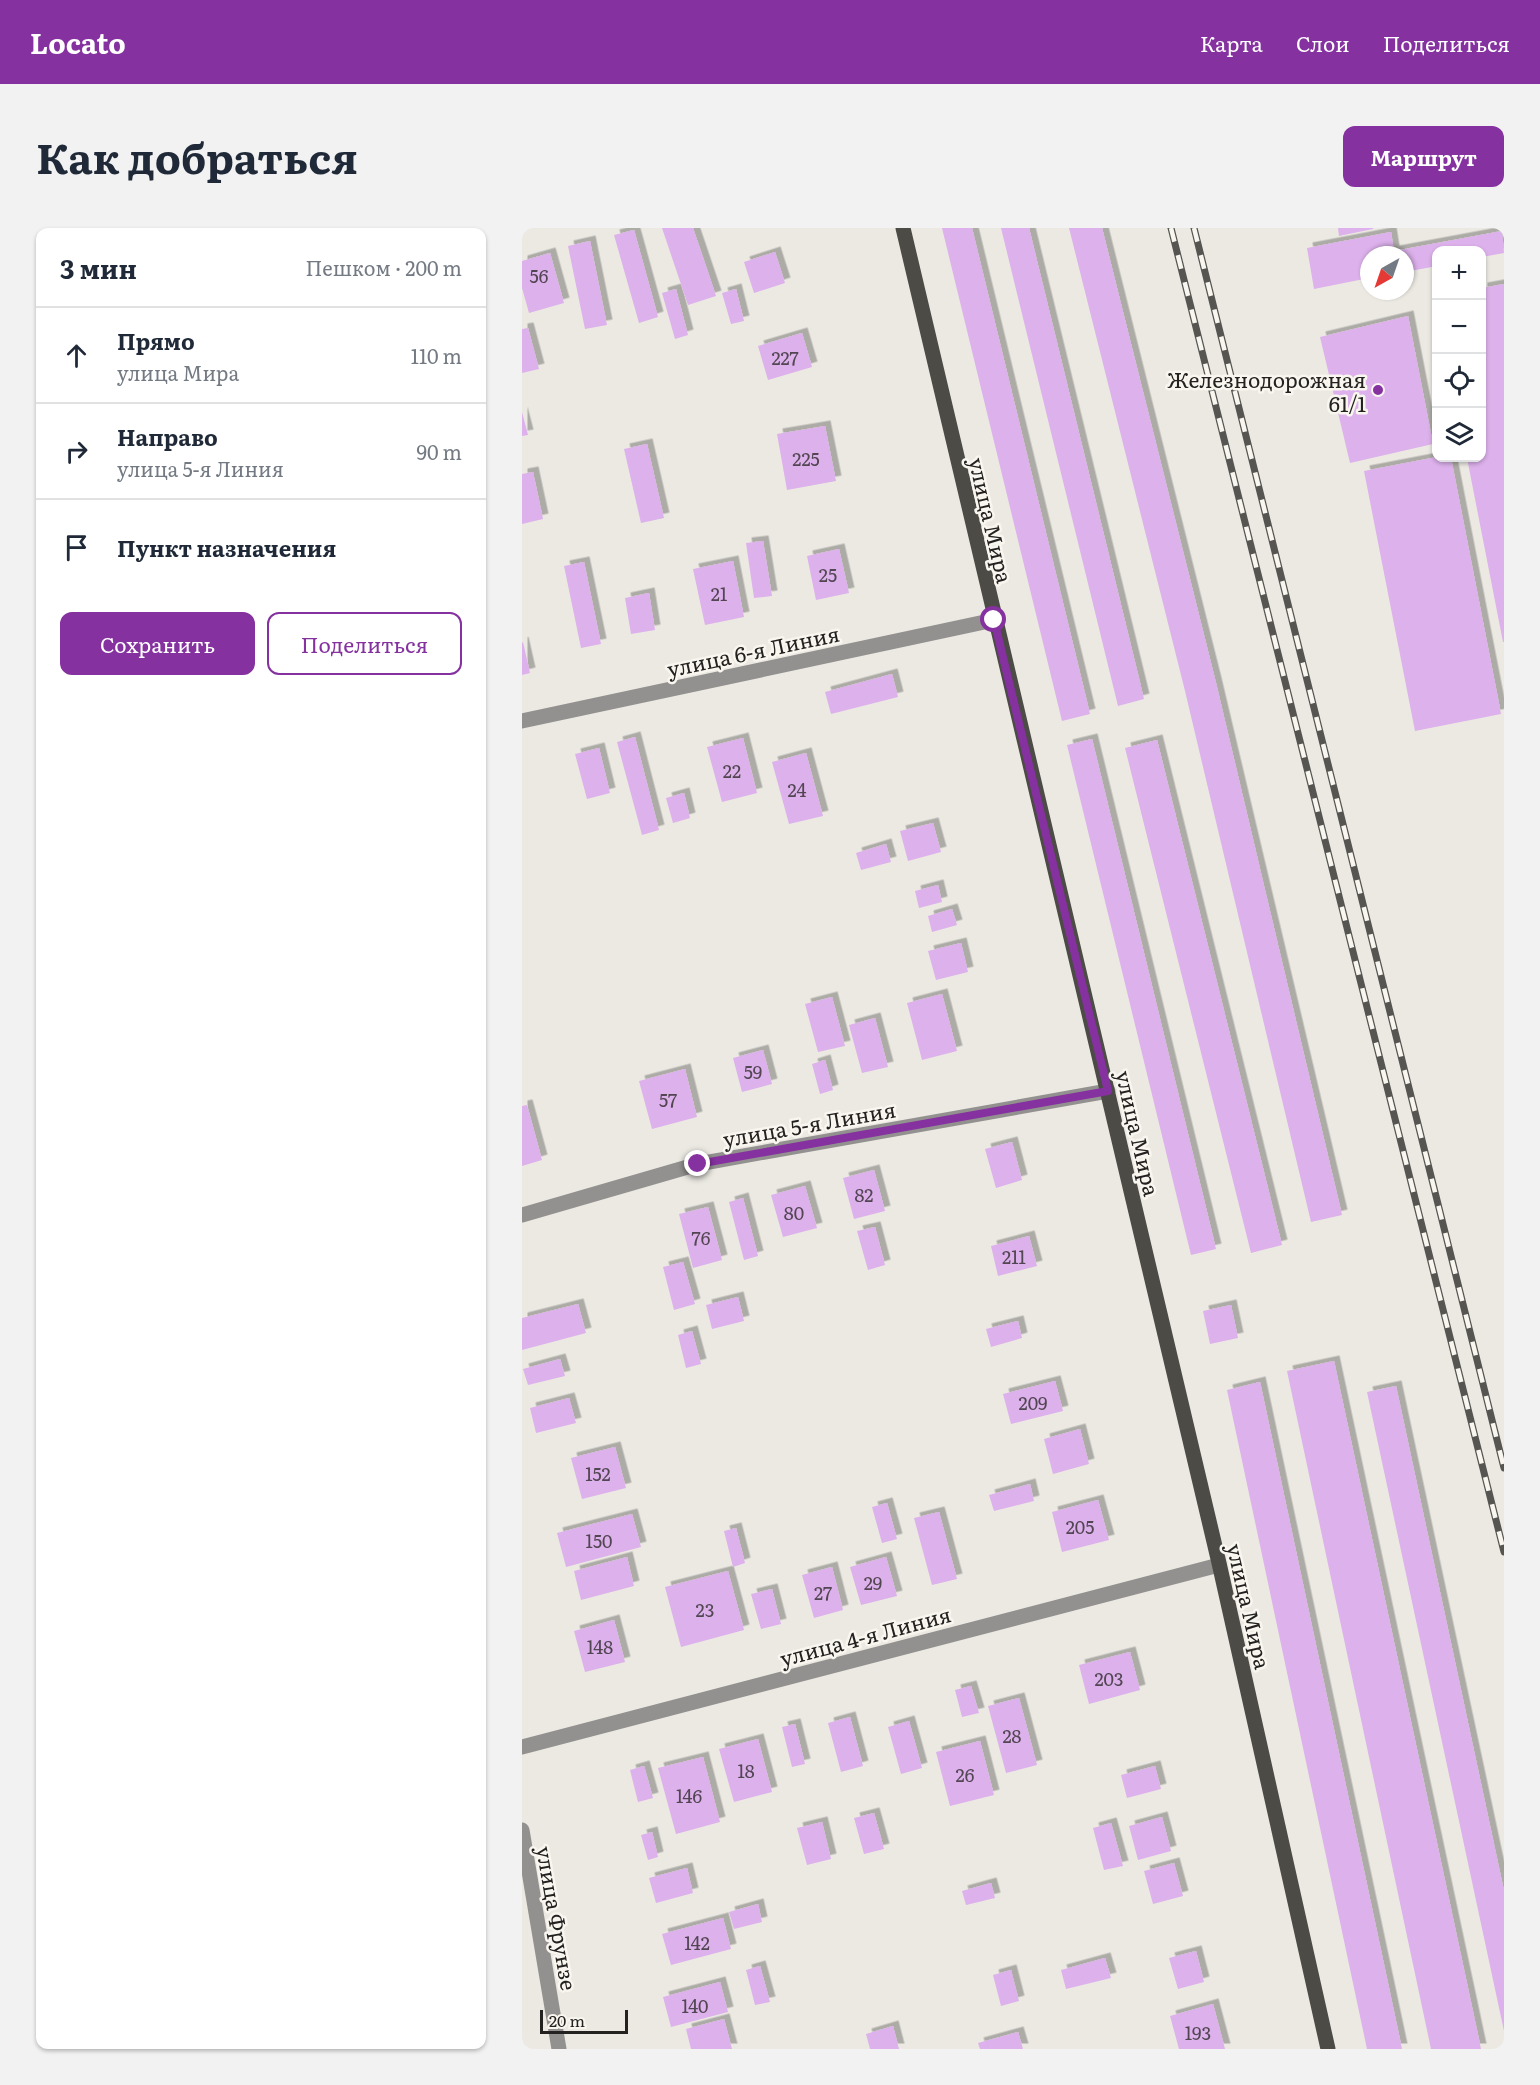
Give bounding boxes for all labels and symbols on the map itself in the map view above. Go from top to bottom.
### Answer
north arrow [1360,246,1414,300]
house number: 56 [530,262,549,289]
house number: 227 [771,344,799,371]
place label: Железнодорожная 61/1 [1167,363,1366,418]
marker: Железнодорожная 61/1 [1371,383,1385,397]
house number: 225 [792,445,820,472]
street label: улица Мира [962,454,1022,587]
house number: 25 [819,561,837,588]
house number: 21 [711,580,727,607]
route start [980,606,1006,632]
street label: улица 6-я Линия [664,617,842,683]
house number: 22 [723,757,741,784]
house number: 24 [787,776,807,803]
house number: 59 [744,1058,762,1085]
street label: улица Мира [1109,1067,1169,1200]
house number: 57 [659,1086,677,1113]
street label: улица 5-я Линия [720,1093,898,1153]
route end [684,1150,710,1176]
house number: 82 [855,1181,873,1208]
house number: 80 [784,1199,804,1226]
house number: 76 [692,1224,711,1251]
house number: 211 [1002,1243,1026,1270]
house number: 209 [1019,1389,1047,1416]
house number: 152 [585,1460,611,1487]
house number: 205 [1066,1513,1094,1540]
house number: 150 [586,1527,612,1554]
street label: улица Мира [1220,1540,1280,1673]
house number: 29 [864,1569,882,1596]
house number: 27 [814,1579,832,1606]
house number: 23 [696,1596,714,1623]
street label: улица 4-я Линия [776,1597,954,1673]
house number: 148 [587,1633,613,1660]
house number: 203 [1094,1665,1124,1692]
house number: 28 [1002,1722,1022,1749]
house number: 18 [737,1757,755,1784]
house number: 26 [956,1761,975,1788]
house number: 146 [676,1782,702,1809]
street label: улица Фрунзе [530,1843,586,1993]
house number: 142 [684,1929,710,1956]
house number: 140 [682,1992,708,2019]
scale bar [540,2007,628,2034]
house number: 193 [1185,2019,1211,2046]

